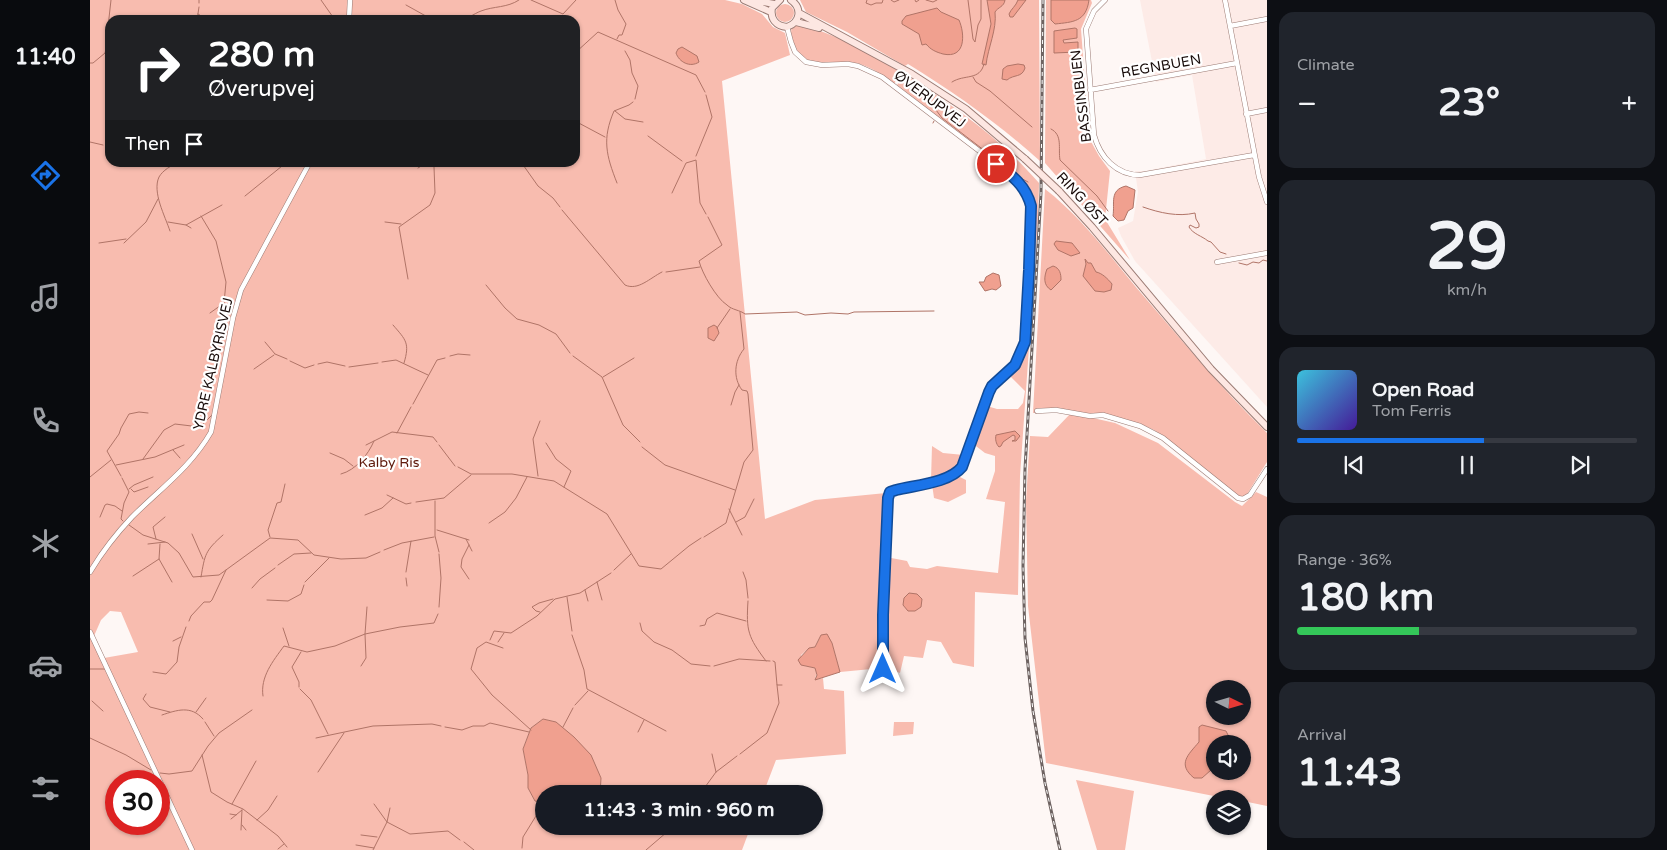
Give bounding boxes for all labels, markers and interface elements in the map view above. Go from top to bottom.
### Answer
text: 280 m [208,34,315,76]
icon: right [125,35,190,100]
text: 11:40 [15,44,75,70]
street label: BASSINBUEN [1067,49,1095,143]
street label: REGNBUEN [1120,51,1202,81]
text: Climate [1297,55,1355,75]
street label: ØVERUPVEJ [891,67,969,131]
text: Øverupvej [208,76,315,102]
text: 23° [1438,80,1500,126]
text: − [1297,87,1317,121]
text: + [1621,87,1637,121]
icon: arrive [180,130,208,158]
text: Then [125,133,170,155]
pin [975,143,1017,185]
icon: arrive [982,150,1010,178]
icon: directions [28,158,63,193]
street label: RING ØST [1053,169,1112,230]
text: 29 [1426,208,1508,287]
icon: music [28,280,63,315]
text: km/h [1447,280,1487,300]
street label: YDRE KALBYRISVEJ [189,296,237,432]
text: Open Road [1372,379,1474,401]
text: Tom Ferris [1372,401,1451,421]
icon: phone [28,403,63,438]
icon: previous [1340,451,1368,479]
icon: pause [1453,451,1481,479]
icon: next [1566,451,1594,479]
park label: Kalby Ris [359,454,420,471]
icon: climate [28,526,63,561]
text: Range · 36% [1297,550,1392,570]
text: 180 km [1297,575,1434,621]
position arrow [856,642,908,694]
icon: car [28,648,63,683]
north arrow [1206,680,1251,725]
map controls [1206,680,1251,835]
text: Arrival [1297,725,1346,745]
button: sound [1206,735,1251,780]
text: 11:43 [1297,750,1402,796]
speed limit sign: 30 [105,770,170,835]
icon: filters [28,771,63,806]
button: layers [1206,790,1251,835]
text: 11:43 · 3 min · 960 m [583,799,775,821]

